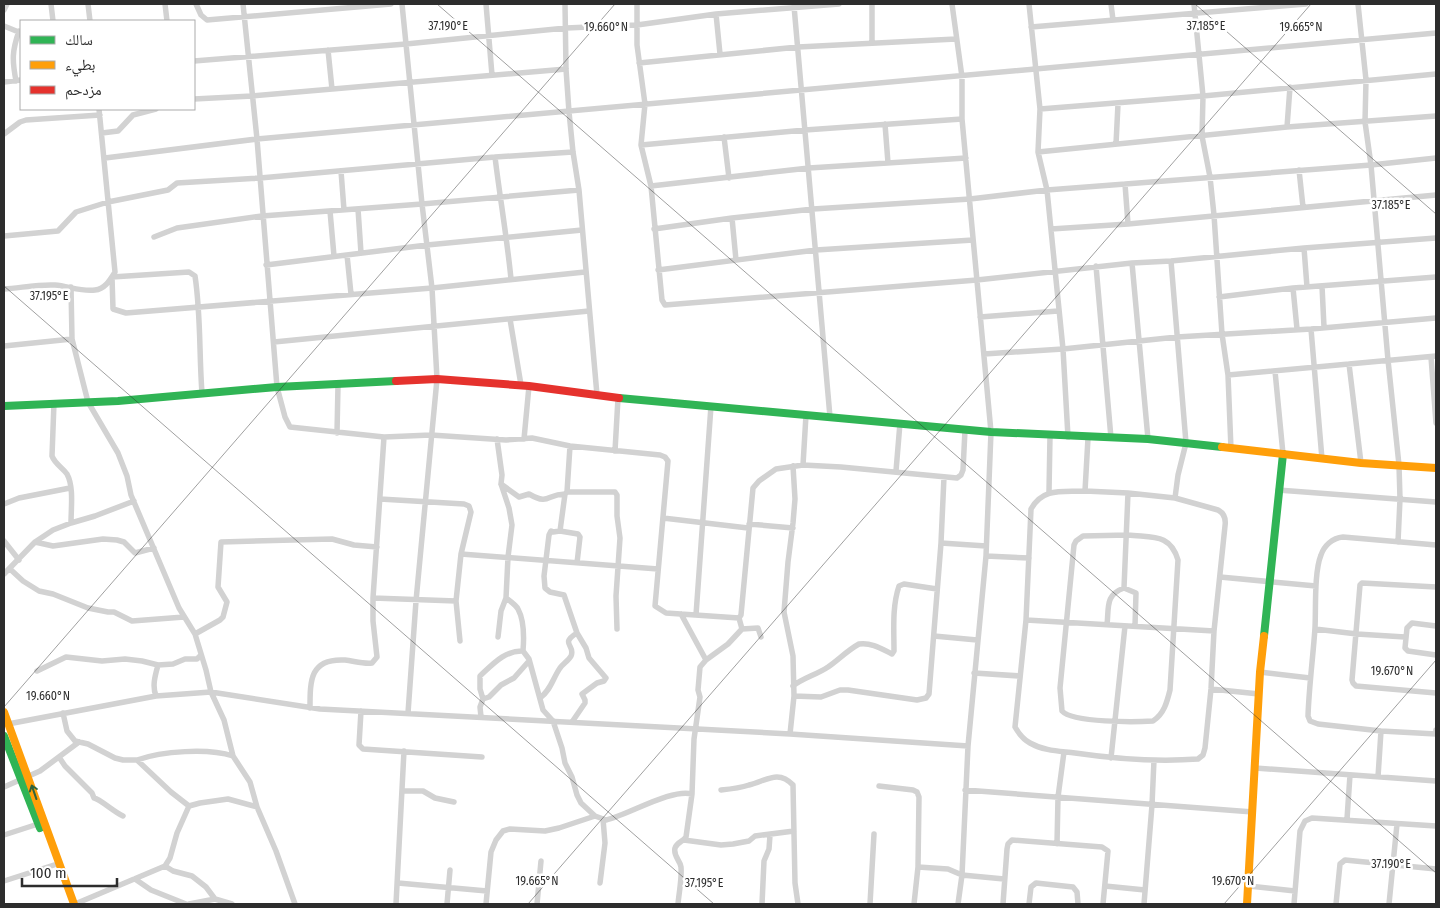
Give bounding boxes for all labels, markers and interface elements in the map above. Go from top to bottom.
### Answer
text: 37.190°E [428,19,468,33]
text: 37.185°E [1187,19,1226,33]
legend [20,20,195,110]
text: 19.660°N [584,20,628,34]
text: 19.665°N [1279,20,1323,34]
text: سالك [65,31,93,49]
text: بطيء [65,56,95,77]
text: مزدحم [65,81,102,100]
text: 37.185°E [1372,198,1411,212]
text: 37.195°E [30,289,69,303]
text: 19.670°N [1371,664,1413,678]
text: 19.660°N [26,689,70,703]
one-way arrow [29,785,38,800]
scale bar [22,856,118,888]
text: 37.190°E [1371,857,1411,871]
text: 100 m [30,864,67,882]
text: 19.665°N [515,874,559,888]
text: 19.670°N [1212,874,1254,888]
text: 37.195°E [685,876,724,890]

